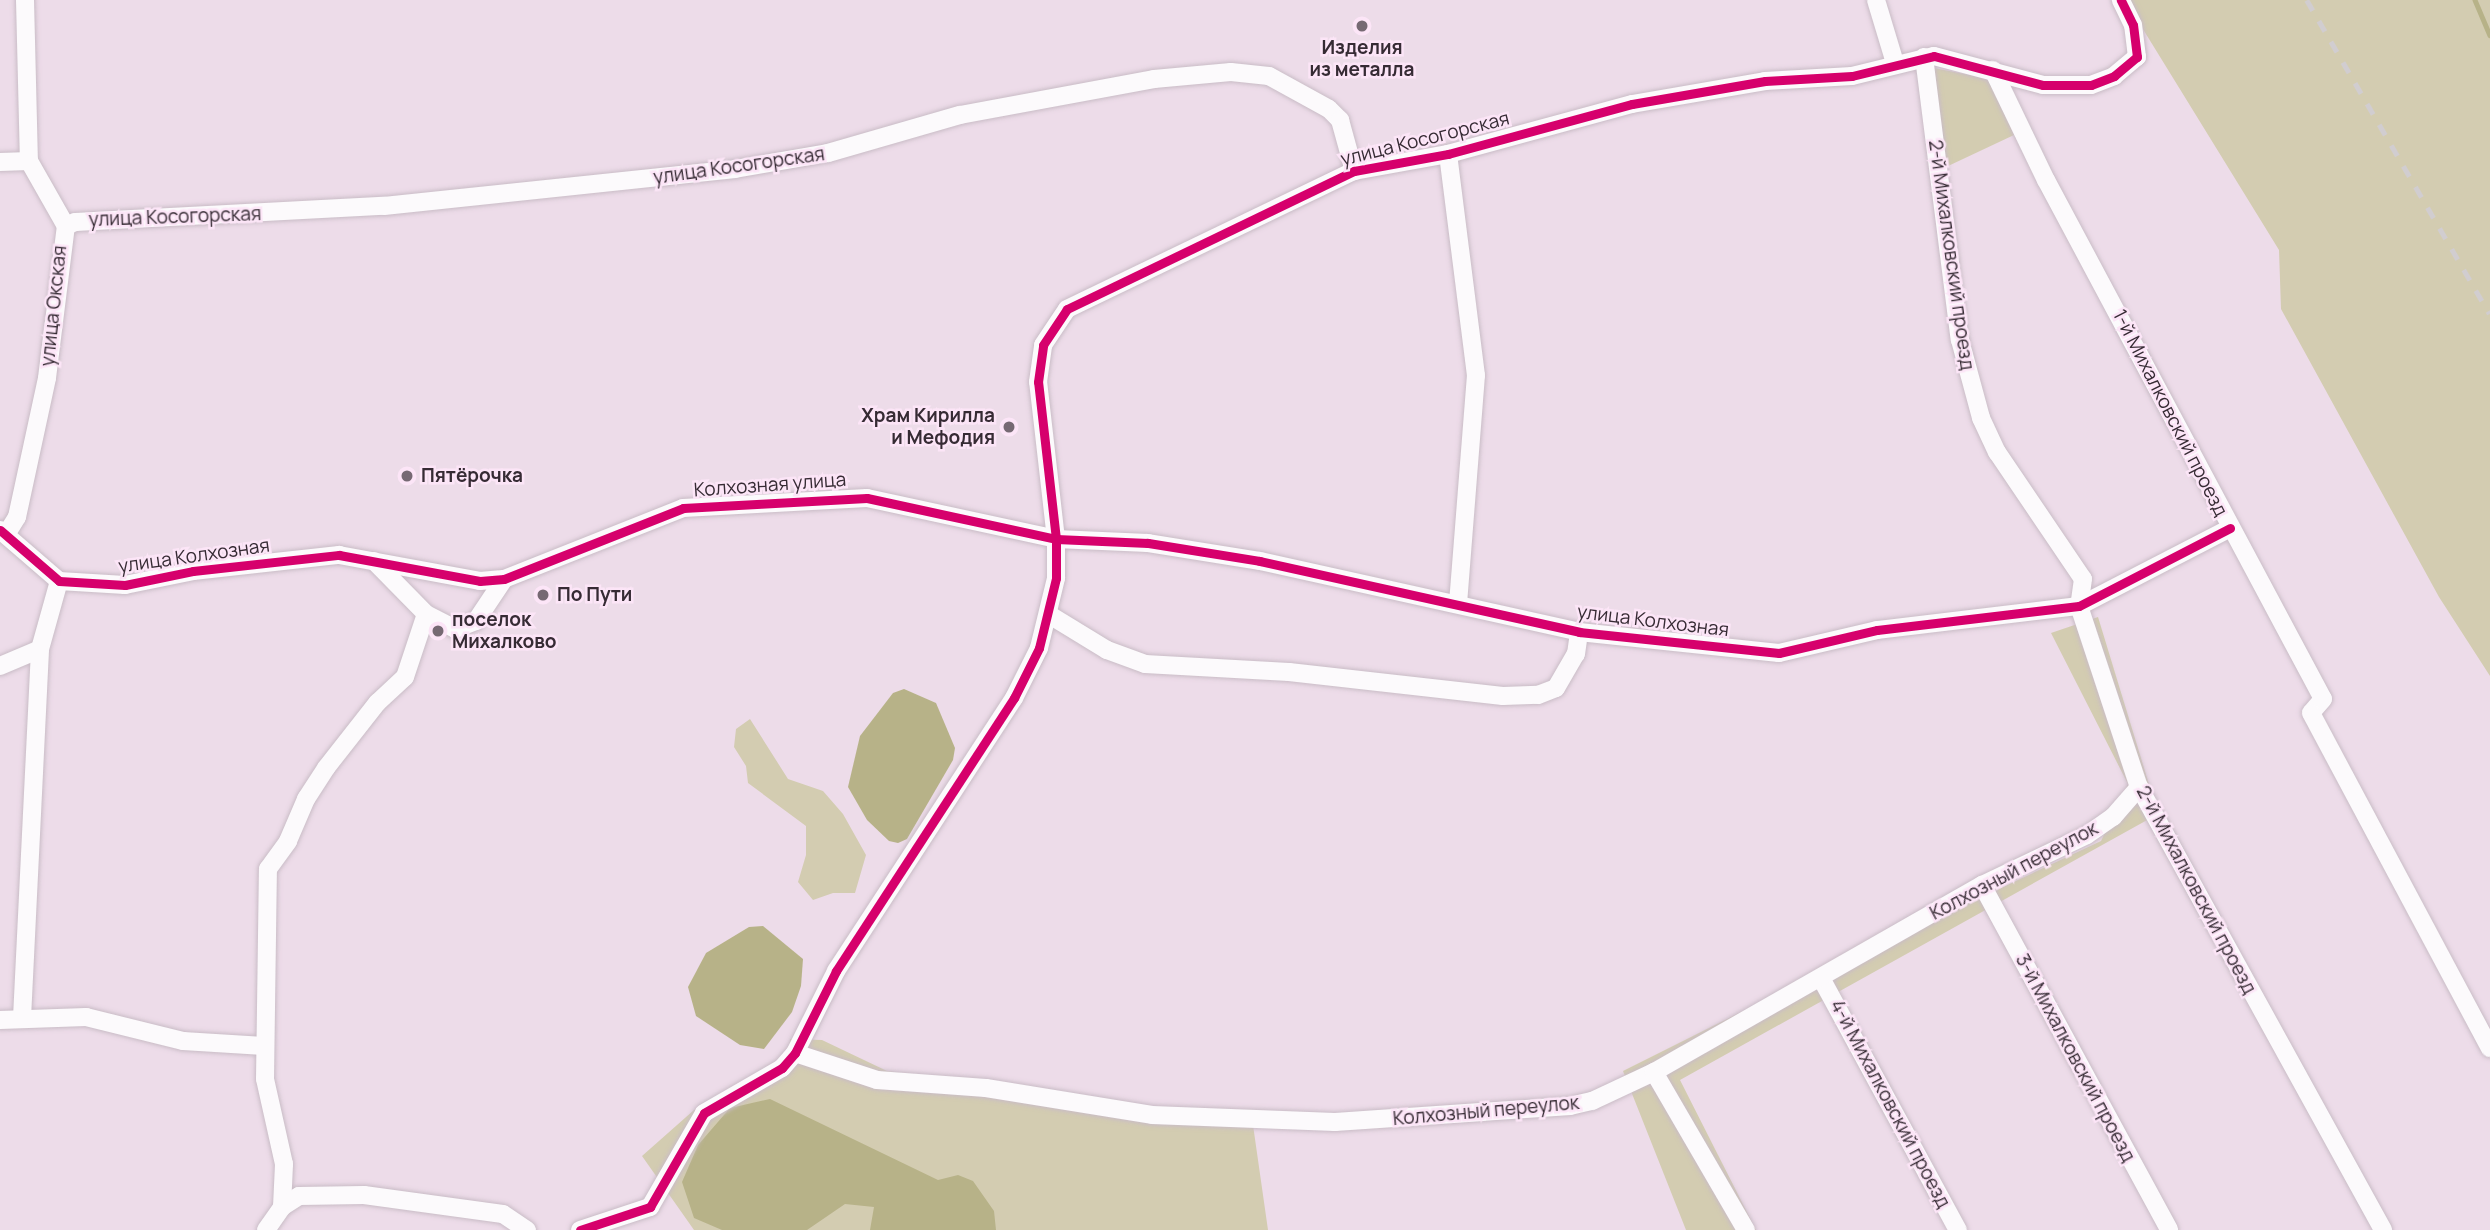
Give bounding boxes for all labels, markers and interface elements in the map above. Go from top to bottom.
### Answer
marker: Изделия из металла [1354,18,1370,34]
place label: Изделия из металла [1310,37,1414,81]
street label: улица Косогорская [1338,107,1512,171]
street label: 2-й Михалковский проезд [1924,138,1978,372]
street label: улица Косогорская [652,143,826,189]
street label: улица Косогорская [88,203,262,231]
street label: улица Окская [36,244,72,368]
street label: 1-й Михалковский проезд [2108,306,2232,520]
place label: Храм Кирилла и Мефодия [861,405,995,449]
marker: Храм Кирилла и Мефодия [1001,419,1017,435]
place label: Пятёрочка [421,465,523,487]
marker: Пятёрочка [399,468,415,484]
street label: Колхозная улица [693,468,847,502]
street label: улица Колхозная [117,534,271,578]
place label: По Пути [557,584,632,606]
marker: По Пути [535,587,551,603]
street label: улица Колхозная [1576,600,1730,642]
place label: поселок Михалково [452,609,557,653]
marker: поселок Михалково [430,623,446,639]
street label: 2-й Михалковский проезд [2131,782,2261,998]
street label: Колхозный переулок [1926,817,2102,925]
street label: 3-й Михалковский проезд [2010,950,2140,1166]
street label: 4-й Михалковский проезд [1825,996,1955,1212]
street label: Колхозный переулок [1392,1091,1580,1131]

